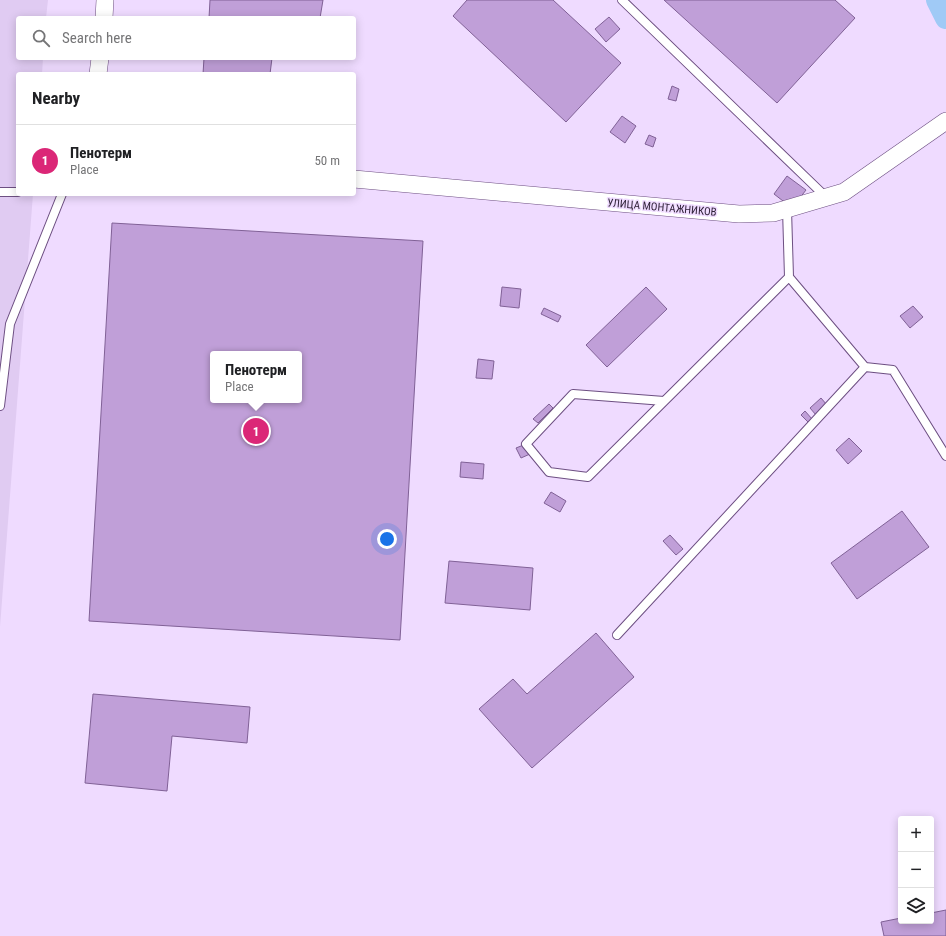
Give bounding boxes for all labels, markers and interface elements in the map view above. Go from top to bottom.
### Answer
search box [16,16,356,60]
icon: search [30,27,52,49]
text: Search here [62,29,132,47]
text: Nearby [32,88,80,108]
text: Пенотерм [70,144,132,162]
text: 1 [42,153,48,168]
text: 50 m [314,153,340,168]
text: Place [70,162,99,177]
street label: УЛИЦА МОНТАЖНИКОВ [607,196,717,219]
popup [210,351,302,403]
text: Пенотерм [225,361,287,379]
text: Place [225,379,254,394]
pin: 1 [243,416,269,446]
your location [377,529,397,549]
map controls [898,816,934,924]
button: + [898,816,934,852]
button: − [898,852,934,888]
button: layers [898,888,934,924]

